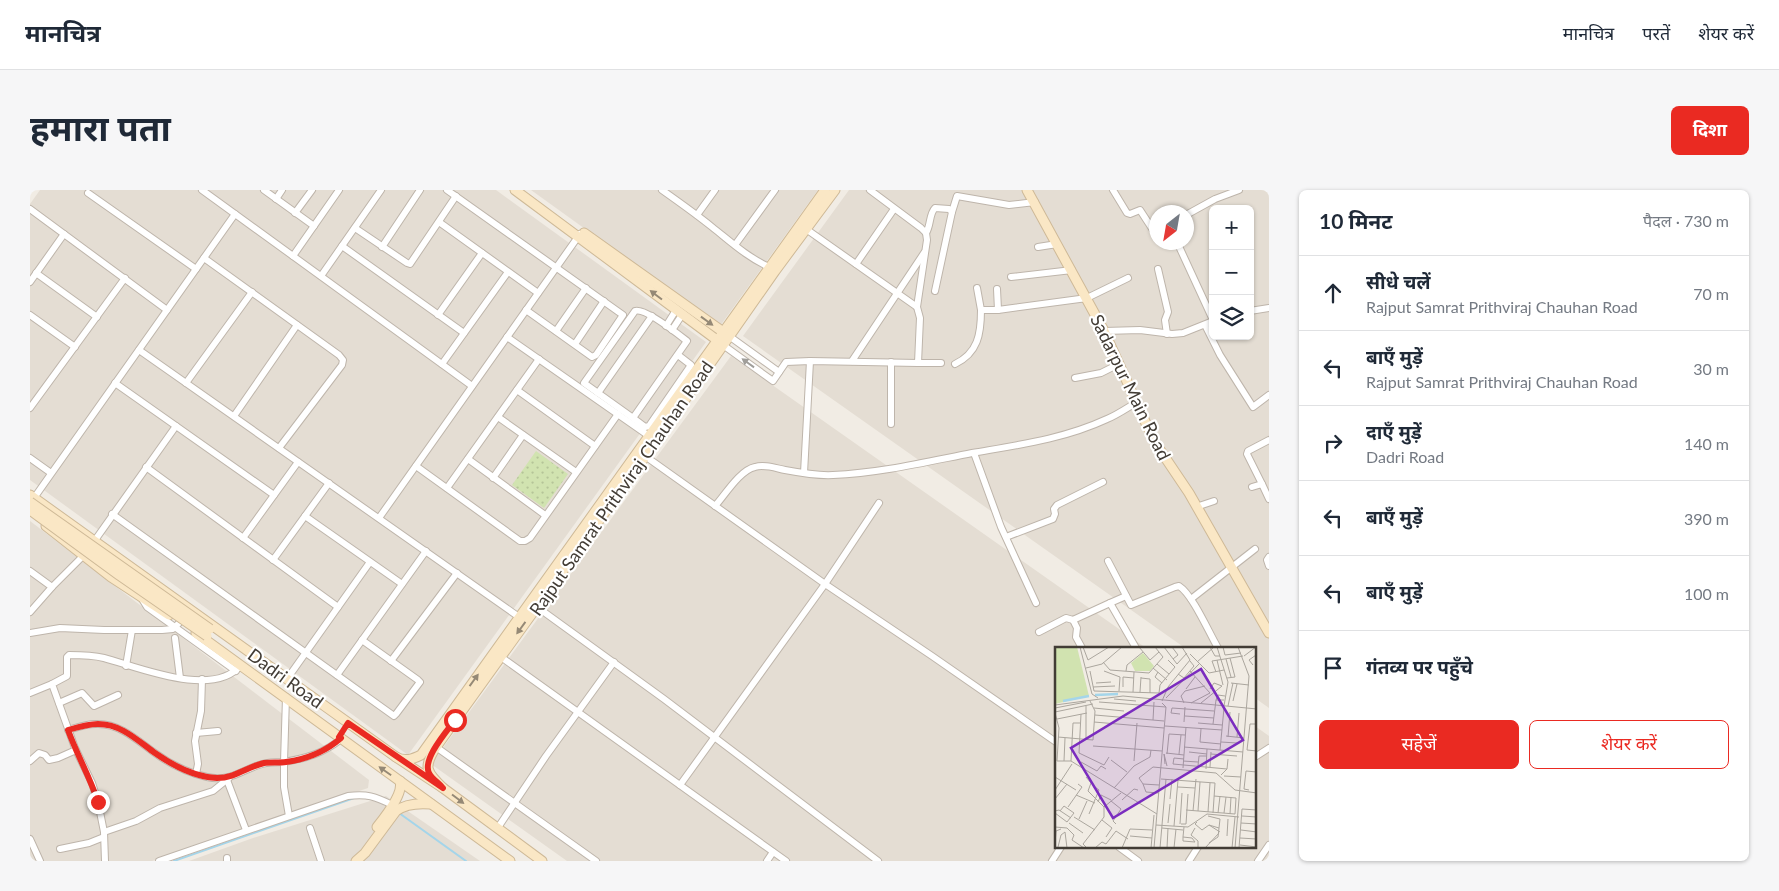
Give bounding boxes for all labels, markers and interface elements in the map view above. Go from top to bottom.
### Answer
text: मानचित्र [25,18,101,47]
text: मानचित्र [1563,22,1614,44]
text: परतें [1642,22,1670,44]
text: शेयर करें [1698,22,1754,44]
text: हमारा पता [30,106,171,148]
button: दिशा [1671,106,1749,155]
north arrow [1149,205,1194,250]
map controls [1209,205,1254,340]
button: + [1209,205,1254,250]
text: 10 मिनट [1319,208,1393,233]
text: पैदल · 730 m [1643,211,1729,230]
button: − [1209,250,1254,295]
text: सीधे चलें [1366,270,1431,293]
icon: ahead [1319,279,1347,307]
text: 70 m [1693,284,1729,303]
one-way arrow [650,289,663,300]
button: layers [1209,295,1254,340]
text: Rajput Samrat Prithviraj Chauhan Road [1366,297,1638,316]
street label: Sadarpur Main Road [1086,311,1176,463]
one-way arrow [700,316,714,326]
text: बाएँ मुड़ें [1366,345,1423,368]
icon: left [1319,354,1347,382]
street label: Rajput Samrat Prithviraj Chauhan Road [524,357,718,619]
one-way arrow [741,358,755,368]
text: 30 m [1693,359,1729,378]
text: Rajput Samrat Prithviraj Chauhan Road [1366,372,1638,391]
text: दाएँ मुड़ें [1366,420,1422,443]
icon: right [1319,429,1347,457]
text: 140 m [1684,434,1729,453]
text: Dadri Road [1366,447,1444,466]
icon: left [1319,504,1347,532]
text: बाएँ मुड़ें [1366,505,1423,528]
text: 390 m [1684,509,1729,528]
icon: left [1319,579,1347,607]
text: बाएँ मुड़ें [1366,580,1423,603]
text: 100 m [1684,584,1729,603]
one-way arrow [516,621,526,635]
street label: Dadri Road [244,643,328,713]
inset map [1055,647,1256,848]
icon: arrive [1319,654,1347,682]
text: गंतव्य पर पहुँचे [1366,655,1473,678]
one-way arrow [469,673,479,687]
route start [444,709,467,732]
button: सहेजें [1319,720,1519,769]
button: शेयर करें [1529,720,1729,769]
one-way arrow [378,766,392,776]
route end [87,791,110,814]
one-way arrow [451,793,464,804]

